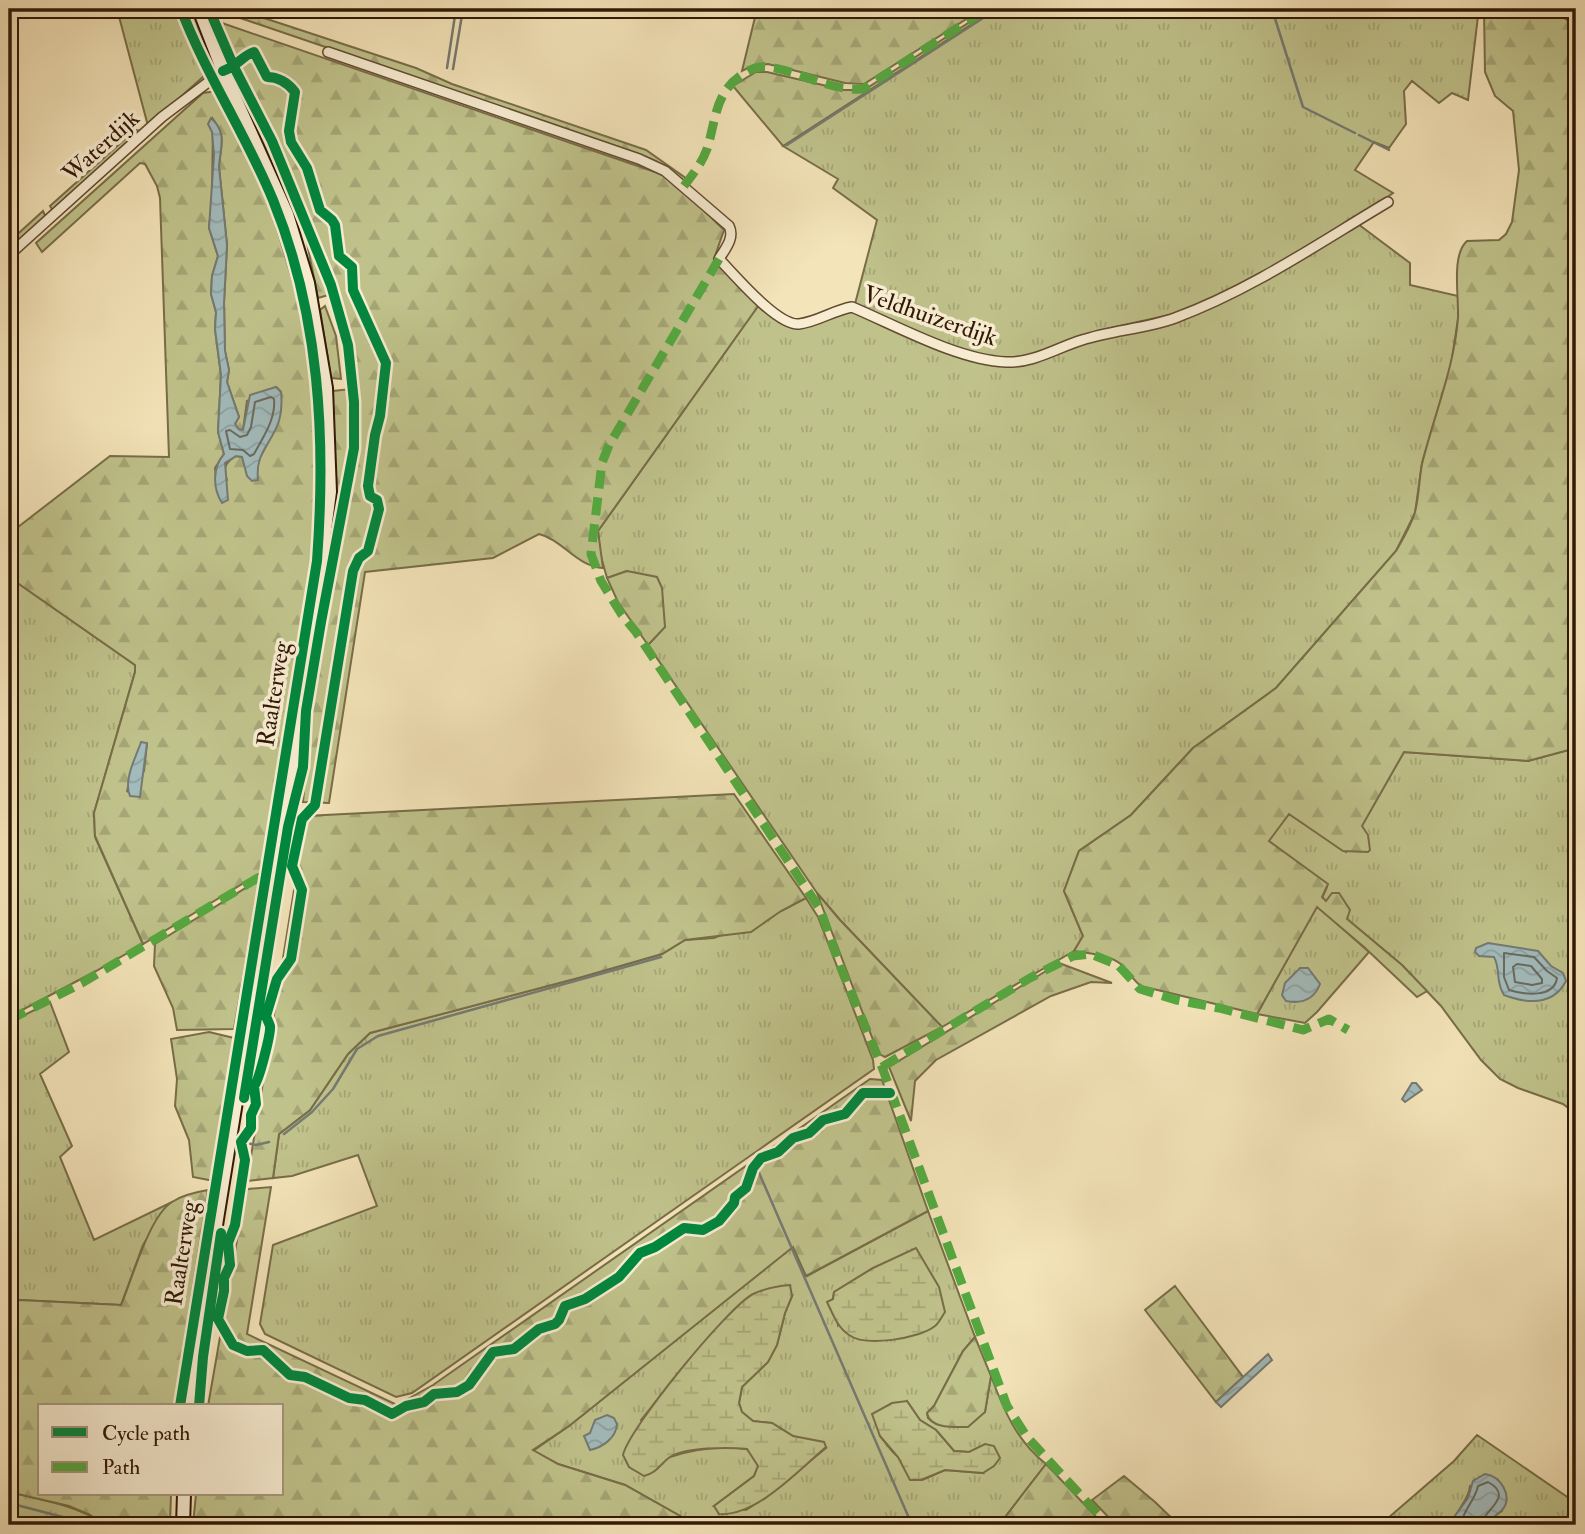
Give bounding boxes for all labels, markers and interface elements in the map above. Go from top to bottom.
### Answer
street label: Waterdijk [55,103,147,190]
street label: Veldhuizerdijk [859,279,1002,354]
street label: Raalterweg [250,638,298,749]
street label: Raalterweg [158,1197,206,1308]
legend [38,1404,284,1496]
text: Cycle path [102,1420,190,1447]
text: Path [102,1454,140,1481]

